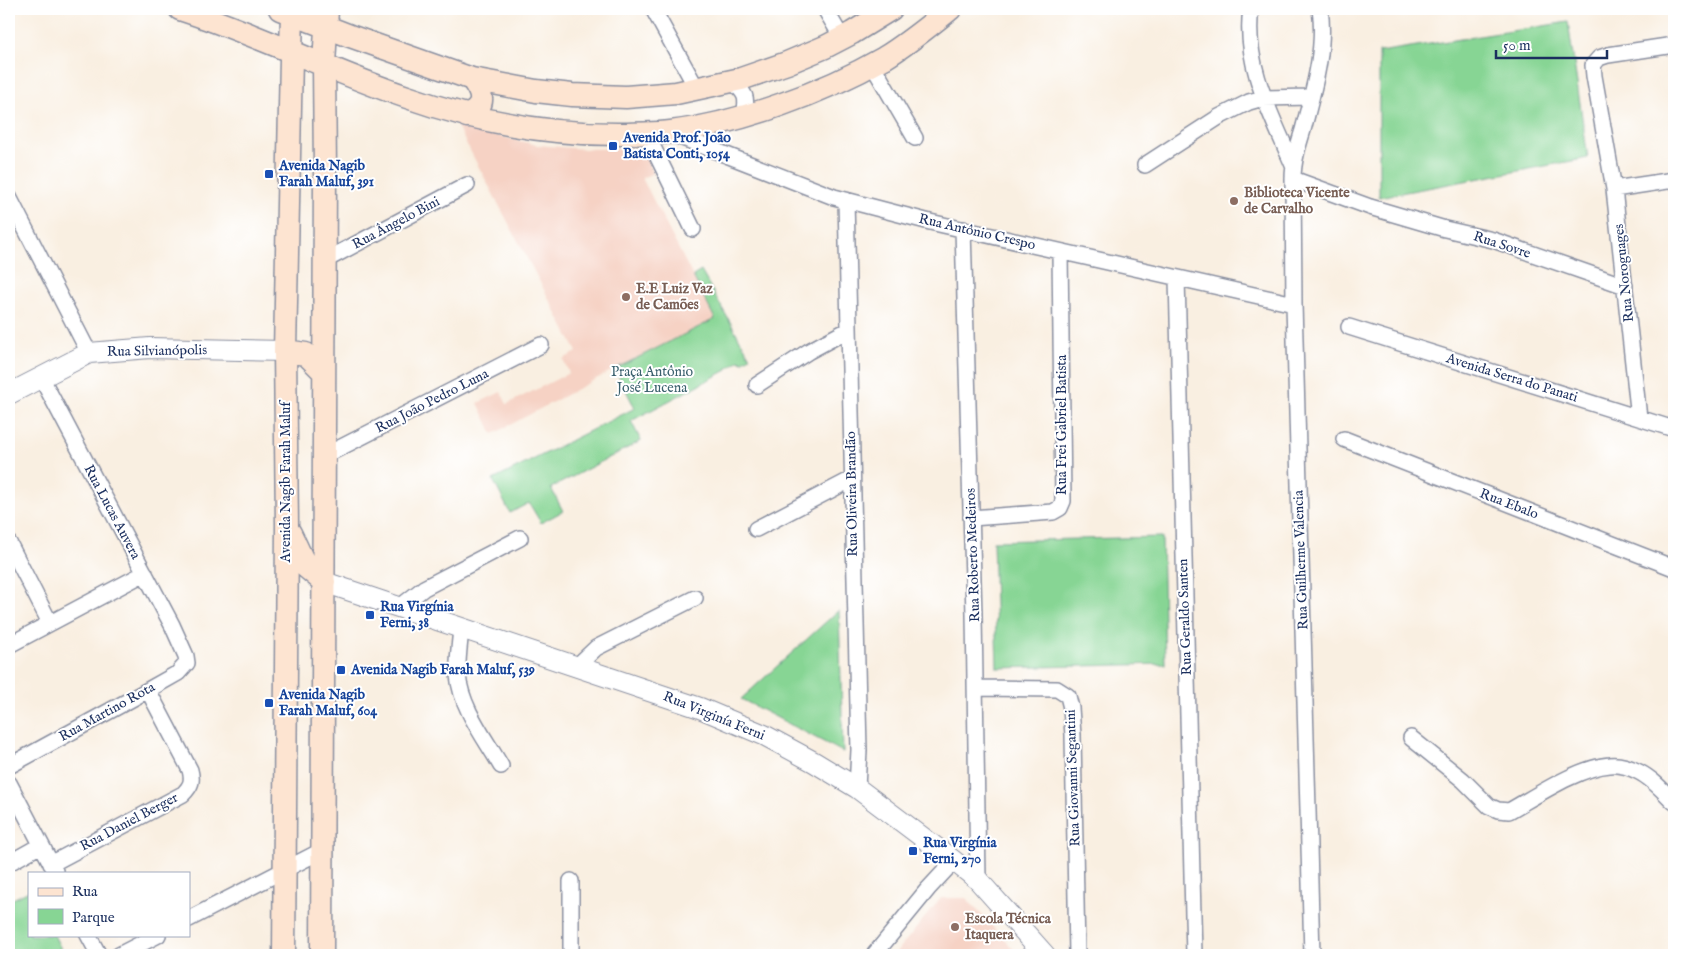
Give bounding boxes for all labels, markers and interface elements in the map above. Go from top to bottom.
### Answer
scale bar [1496,28,1607,60]
text: 50 m [1503,36,1531,55]
place label: Avenida Prof. João Batista Conti, 1054 [622,129,731,163]
marker: Avenida Prof. João Batista Conti, 1054 [607,140,619,152]
place label: Avenida Nagib Farah Maluf, 391 [278,157,374,191]
marker: Avenida Nagib Farah Maluf, 391 [263,168,275,180]
place label: Biblioteca Vicente de Carvalho [1244,184,1350,218]
street label: Rua Ângelo Bini [349,191,443,254]
marker: Biblioteca Vicente de Carvalho [1228,195,1240,207]
street label: Rua Antônio Crespo [917,210,1038,254]
street label: Rua Noroguages [1610,223,1638,323]
street label: Rua Sovre [1471,227,1534,263]
place label: E.E Luiz Vaz de Camões [636,280,713,314]
marker: E.E Luiz Vaz de Camões [620,291,632,303]
street label: Rua Silvianópolis [107,341,207,361]
street label: Avenida Serra do Panati [1443,349,1580,407]
street label: Rua Frei Gabriel Batista [1053,354,1071,495]
park label: Praça Antônio José Lucena [611,363,694,397]
street label: Rua João Pedro Luna [372,364,493,437]
street label: Avenida Nagib Farah Maluf [277,399,295,563]
street label: Rua Oliveira Brandão [842,431,862,557]
street label: Rua Lucas Auvera [79,462,145,563]
street label: Rua Ebalo [1477,485,1541,524]
street label: Rua Roberto Medeiros [962,488,984,622]
street label: Rua Guilherme Valencia [1290,489,1312,630]
street label: Rua Geraldo Santen [1174,558,1196,676]
place label: Rua Virgínia Ferni, 38 [380,598,455,632]
marker: Rua Virgínia Ferni, 38 [364,609,376,621]
place label: Avenida Nagib Farah Maluf, 539 [350,661,535,679]
marker: Avenida Nagib Farah Maluf, 539 [335,664,347,676]
street label: Rua Martino Rota [56,678,159,746]
place label: Avenida Nagib Farah Maluf, 604 [278,686,378,720]
street label: Rua Virginía Ferni [660,687,768,745]
marker: Avenida Nagib Farah Maluf, 604 [263,697,275,709]
street label: Rua Giovanni Segantini [1062,709,1084,847]
street label: Rua Daniel Berger [77,789,181,855]
place label: Rua Virgínia Ferni, 270 [923,834,998,868]
marker: Rua Virgínia Ferni, 270 [907,845,919,857]
legend [28,872,190,936]
text: Rua [72,882,98,901]
text: Parque [72,908,115,927]
place label: Escola Técnica Itaquera [965,910,1052,944]
marker: Escola Técnica Itaquera [949,921,961,933]

